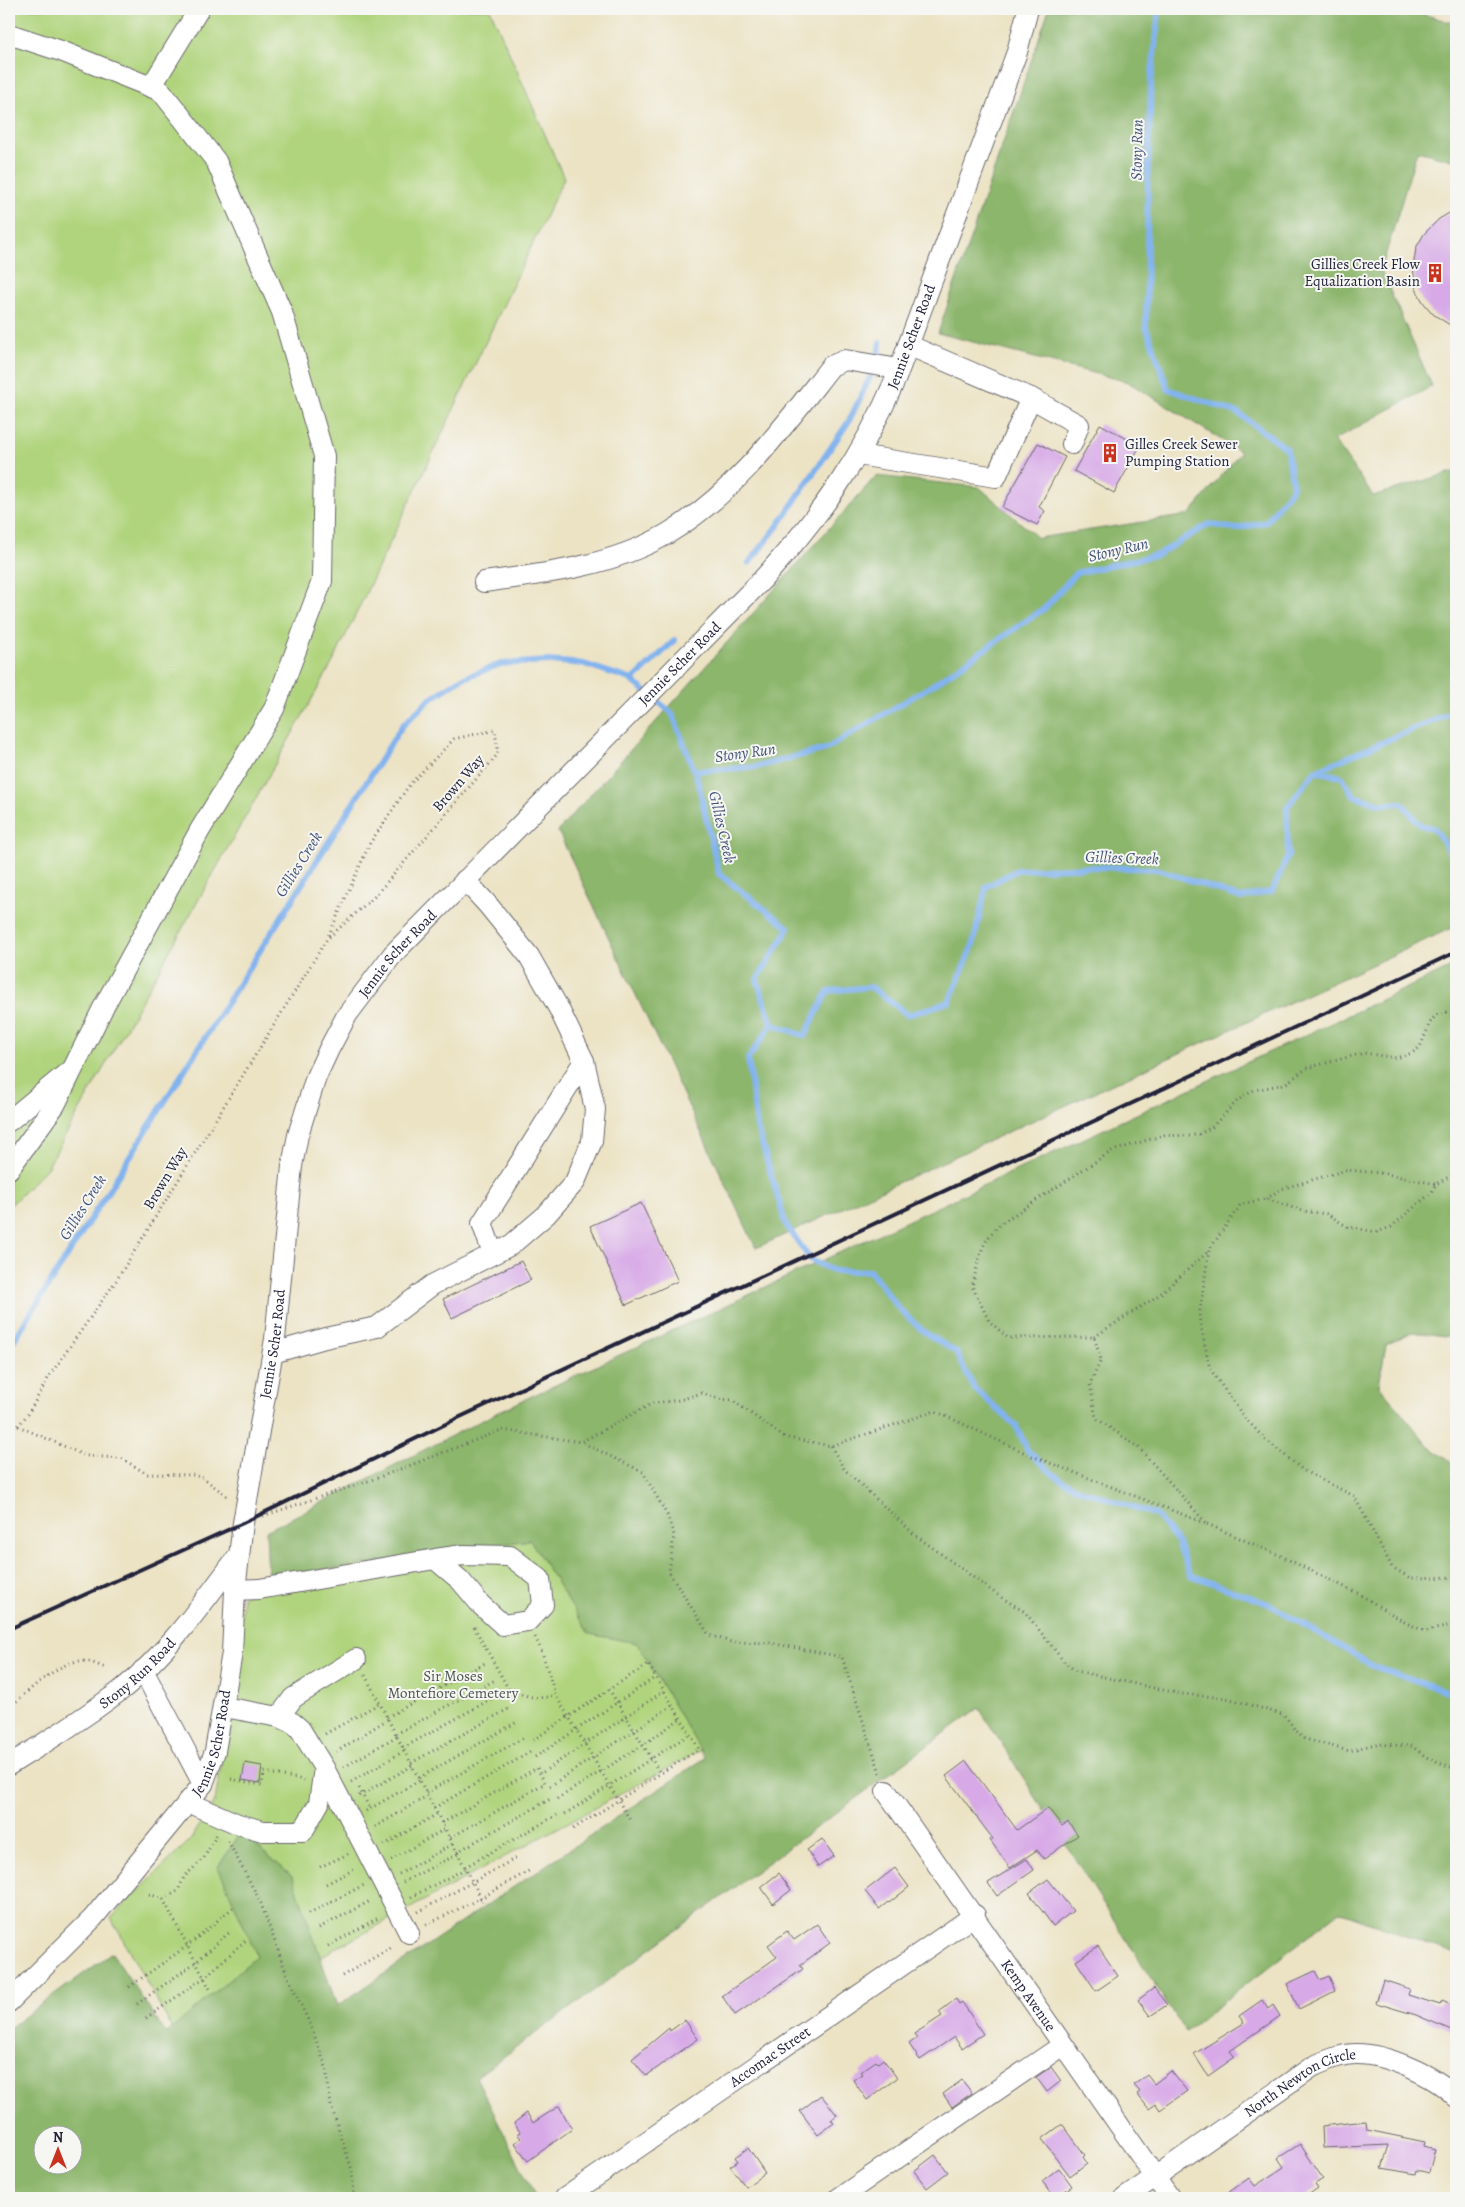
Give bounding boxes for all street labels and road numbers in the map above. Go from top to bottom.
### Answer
street label: Jennie Scher Road [882,281,940,392]
street label: Jennie Scher Road [634,617,726,710]
street label: Brown Way [428,750,489,816]
street label: Jennie Scher Road [354,905,442,1002]
street label: Brown Way [139,1143,192,1213]
street label: Jennie Scher Road [255,1287,290,1400]
street label: Stony Run Road [95,1633,181,1713]
street label: Jennie Scher Road [187,1687,236,1801]
street label: Kemp Avenue [996,1955,1061,2036]
street label: Accomac Street [725,2022,814,2092]
street label: North Newton Circle [1240,2044,1357,2122]

